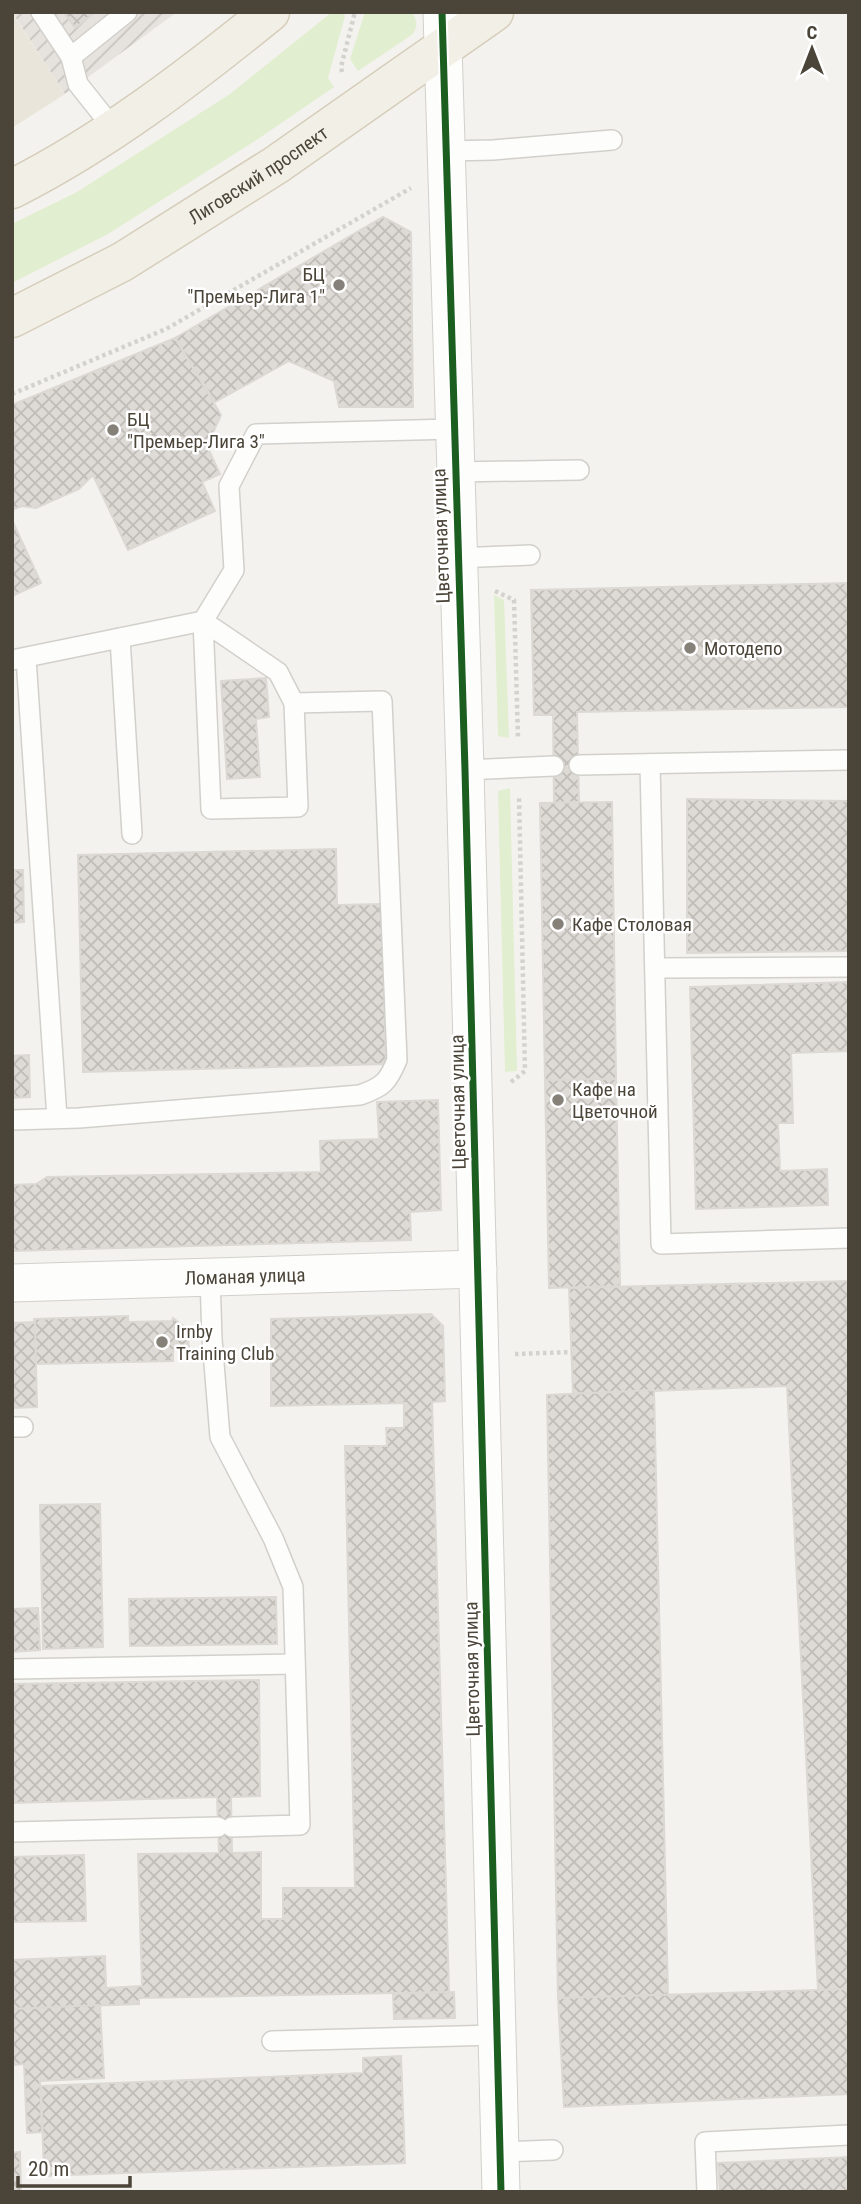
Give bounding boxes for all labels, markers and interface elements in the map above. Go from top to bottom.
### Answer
north arrow [777,14,847,84]
text: С [807,21,818,44]
street label: Лиговский проспект [184,121,332,229]
place label: БЦ "Премьер-Лига 1" [187,263,325,308]
marker: БЦ "Премьер-Лига 1" [331,277,347,293]
place label: БЦ "Премьер-Лига 3" [127,408,265,453]
marker: БЦ "Премьер-Лига 3" [105,422,121,438]
street label: Цветочная улица [427,468,455,604]
place label: Мотодепо [704,637,783,660]
marker: Мотодепо [682,640,698,656]
place label: Кафе Столовая [572,913,692,936]
marker: Кафе Столовая [550,916,566,932]
street label: Цветочная улица [445,1034,471,1170]
place label: Кафе на Цветочной [572,1078,658,1123]
marker: Кафе на Цветочной [550,1092,566,1108]
street label: Ломаная улица [184,1263,306,1289]
place label: Irnby Training Club [176,1320,274,1365]
marker: Irnby Training Club [154,1334,170,1350]
street label: Цветочная улица [459,1601,485,1737]
scale bar [18,2144,130,2188]
text: 20 m [28,2157,69,2181]

